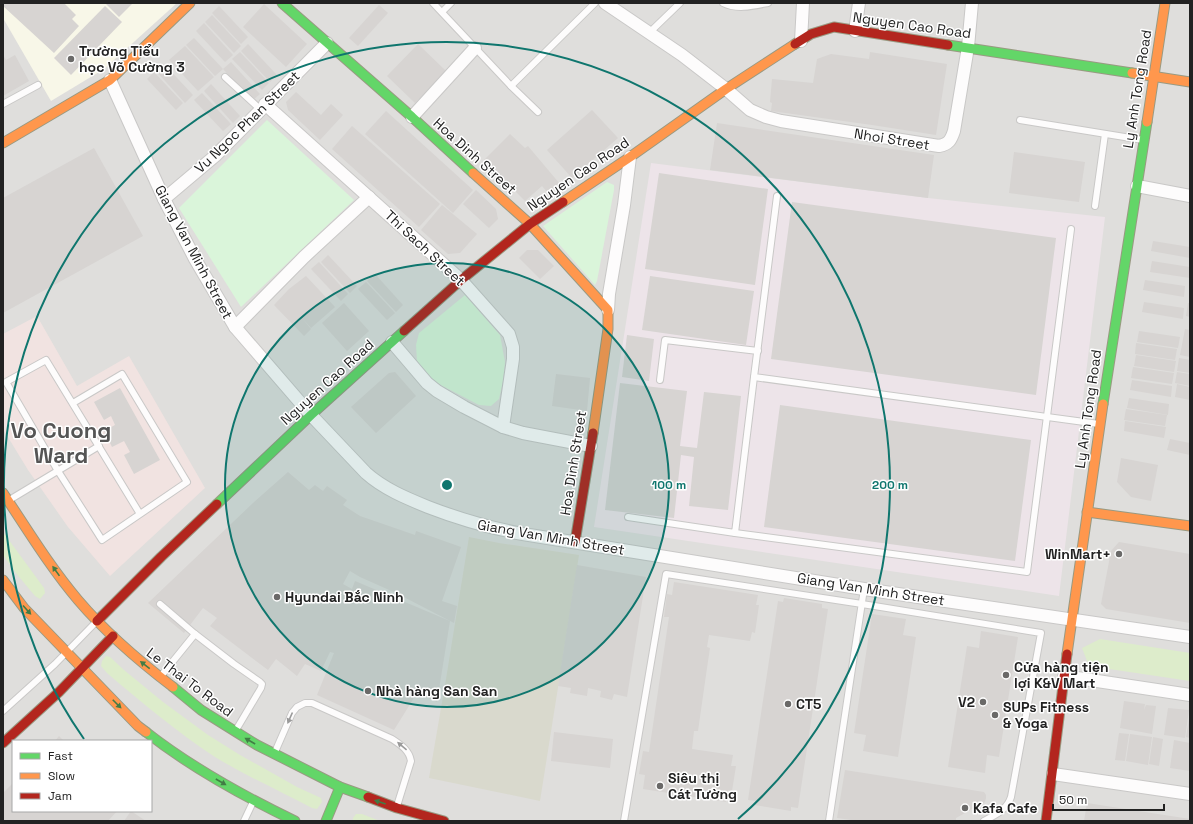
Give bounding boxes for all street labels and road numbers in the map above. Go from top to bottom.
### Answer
street label: Nguyen Cao Road [852,8,972,42]
street label: Ly Anh Tong Road [1119,28,1155,150]
street label: Vu Ngoc Phan Street [191,67,303,177]
street label: Hoa Dinh Street [430,114,520,198]
street label: Nhoi Street [853,124,931,154]
street label: Nguyen Cao Road [523,133,633,215]
street label: Giang Van Minh Street [151,182,237,322]
street label: Thi Sach Street [381,206,469,290]
street label: Nguyen Cao Road [277,335,377,429]
street label: Ly Anh Tong Road [1071,348,1105,470]
street label: Hoa Dinh Street [556,409,590,517]
street label: Giang Van Minh Street [476,515,626,559]
street label: Giang Van Minh Street [796,568,946,610]
street label: Le Thai To Road [143,643,237,721]

